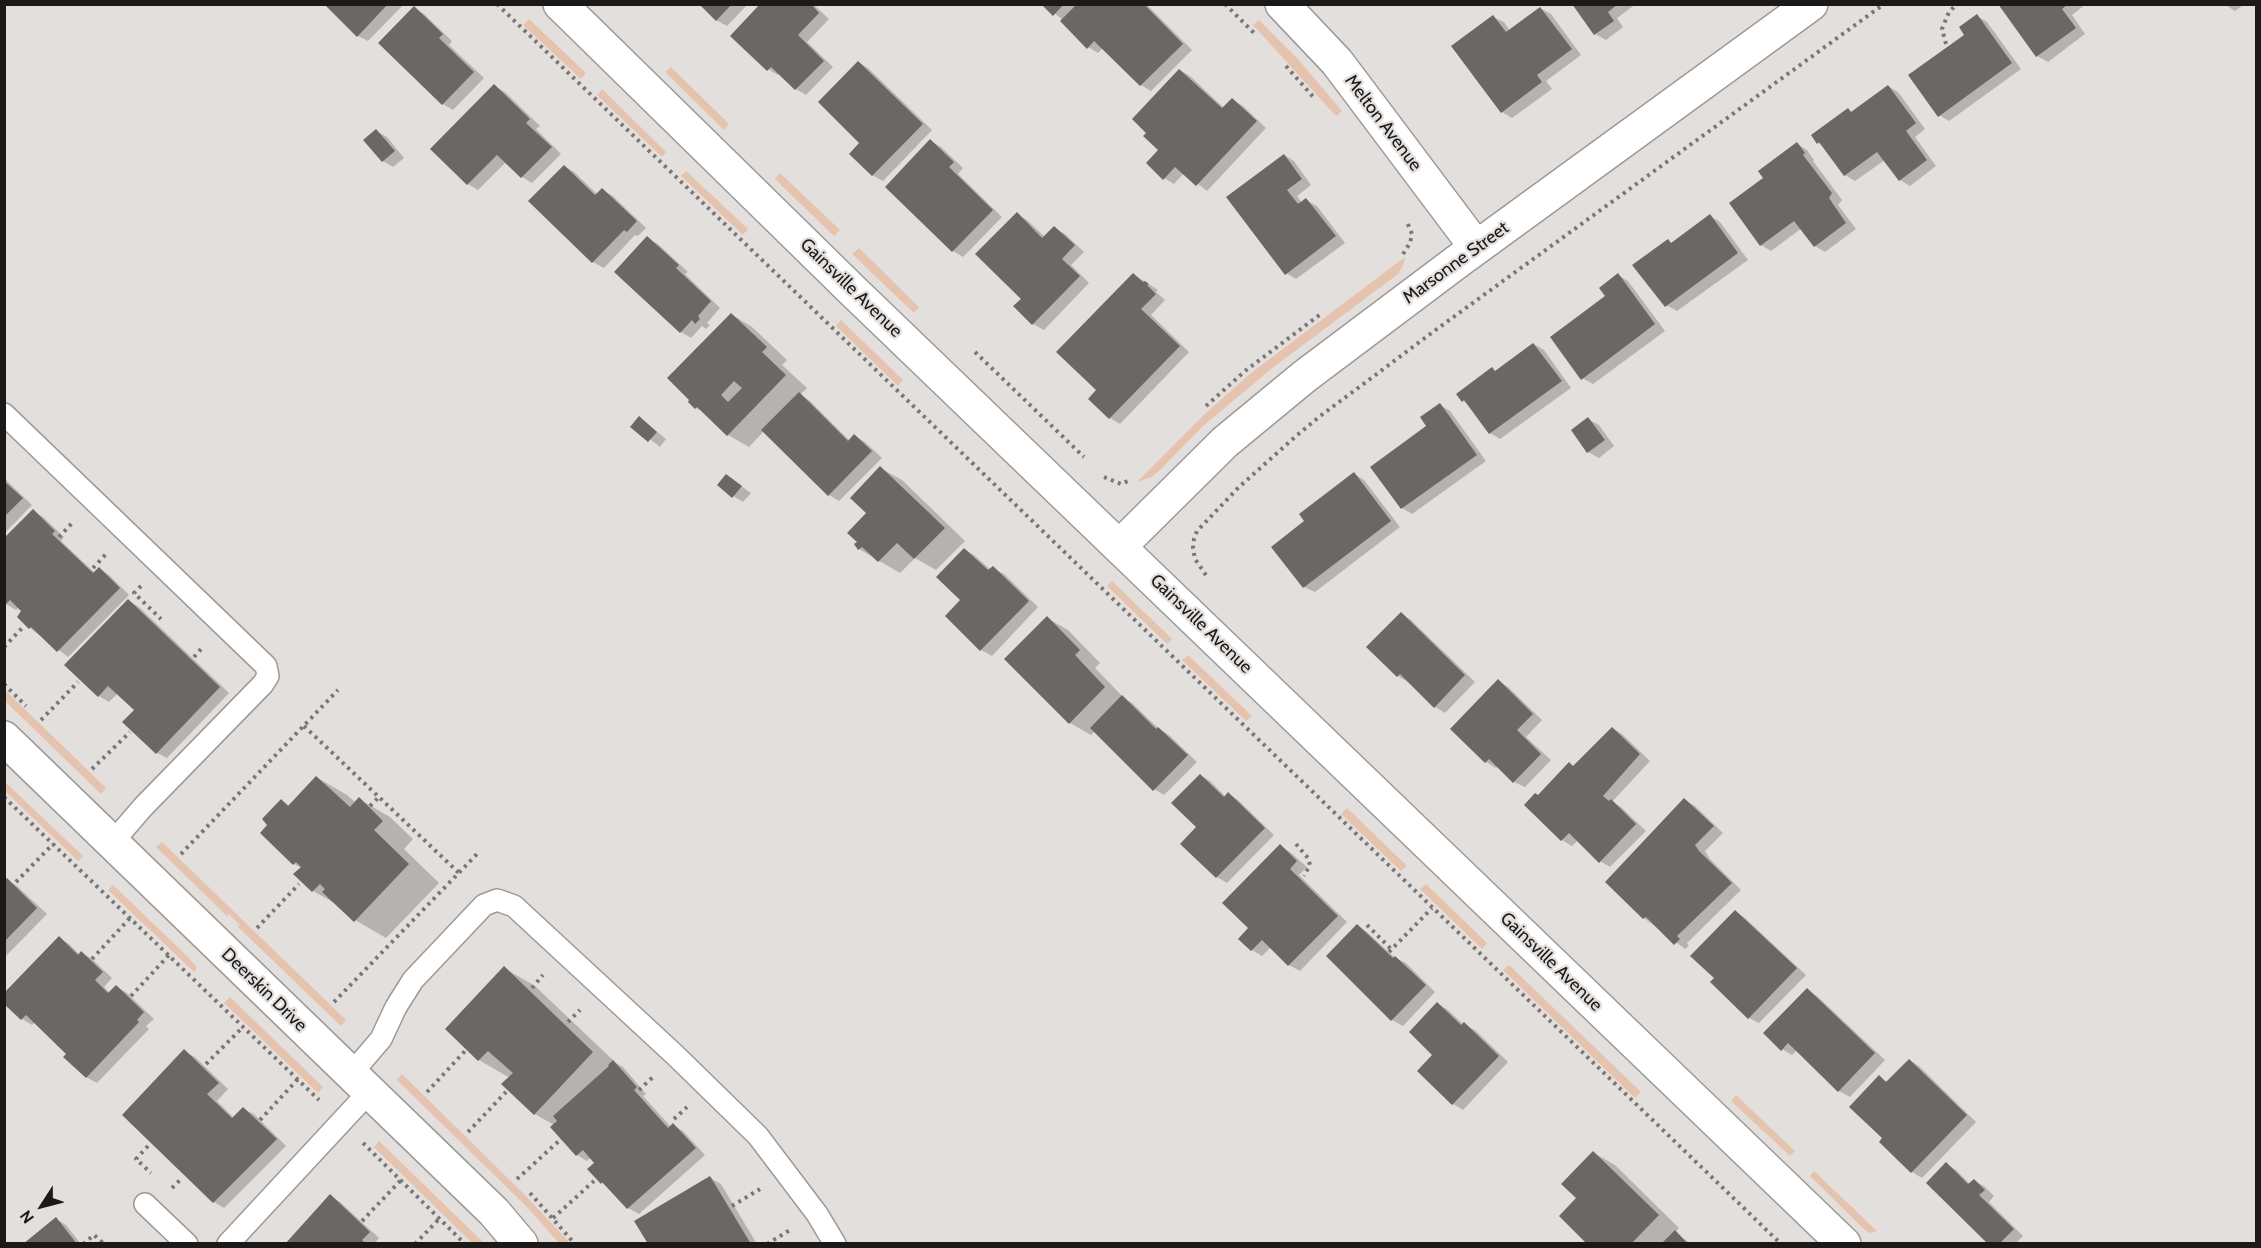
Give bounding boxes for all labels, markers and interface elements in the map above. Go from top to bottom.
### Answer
street label: Melton Avenue [1340,71,1426,175]
street label: Marsonne Street [1399,217,1513,309]
street label: Gainsville Avenue [795,234,907,342]
street label: Gainsville Avenue [1145,570,1257,678]
street label: Gainsville Avenue [1495,908,1607,1016]
street label: Deerskin Drive [217,944,311,1036]
north arrow [12,1176,72,1236]
text: N [16,1207,38,1227]

